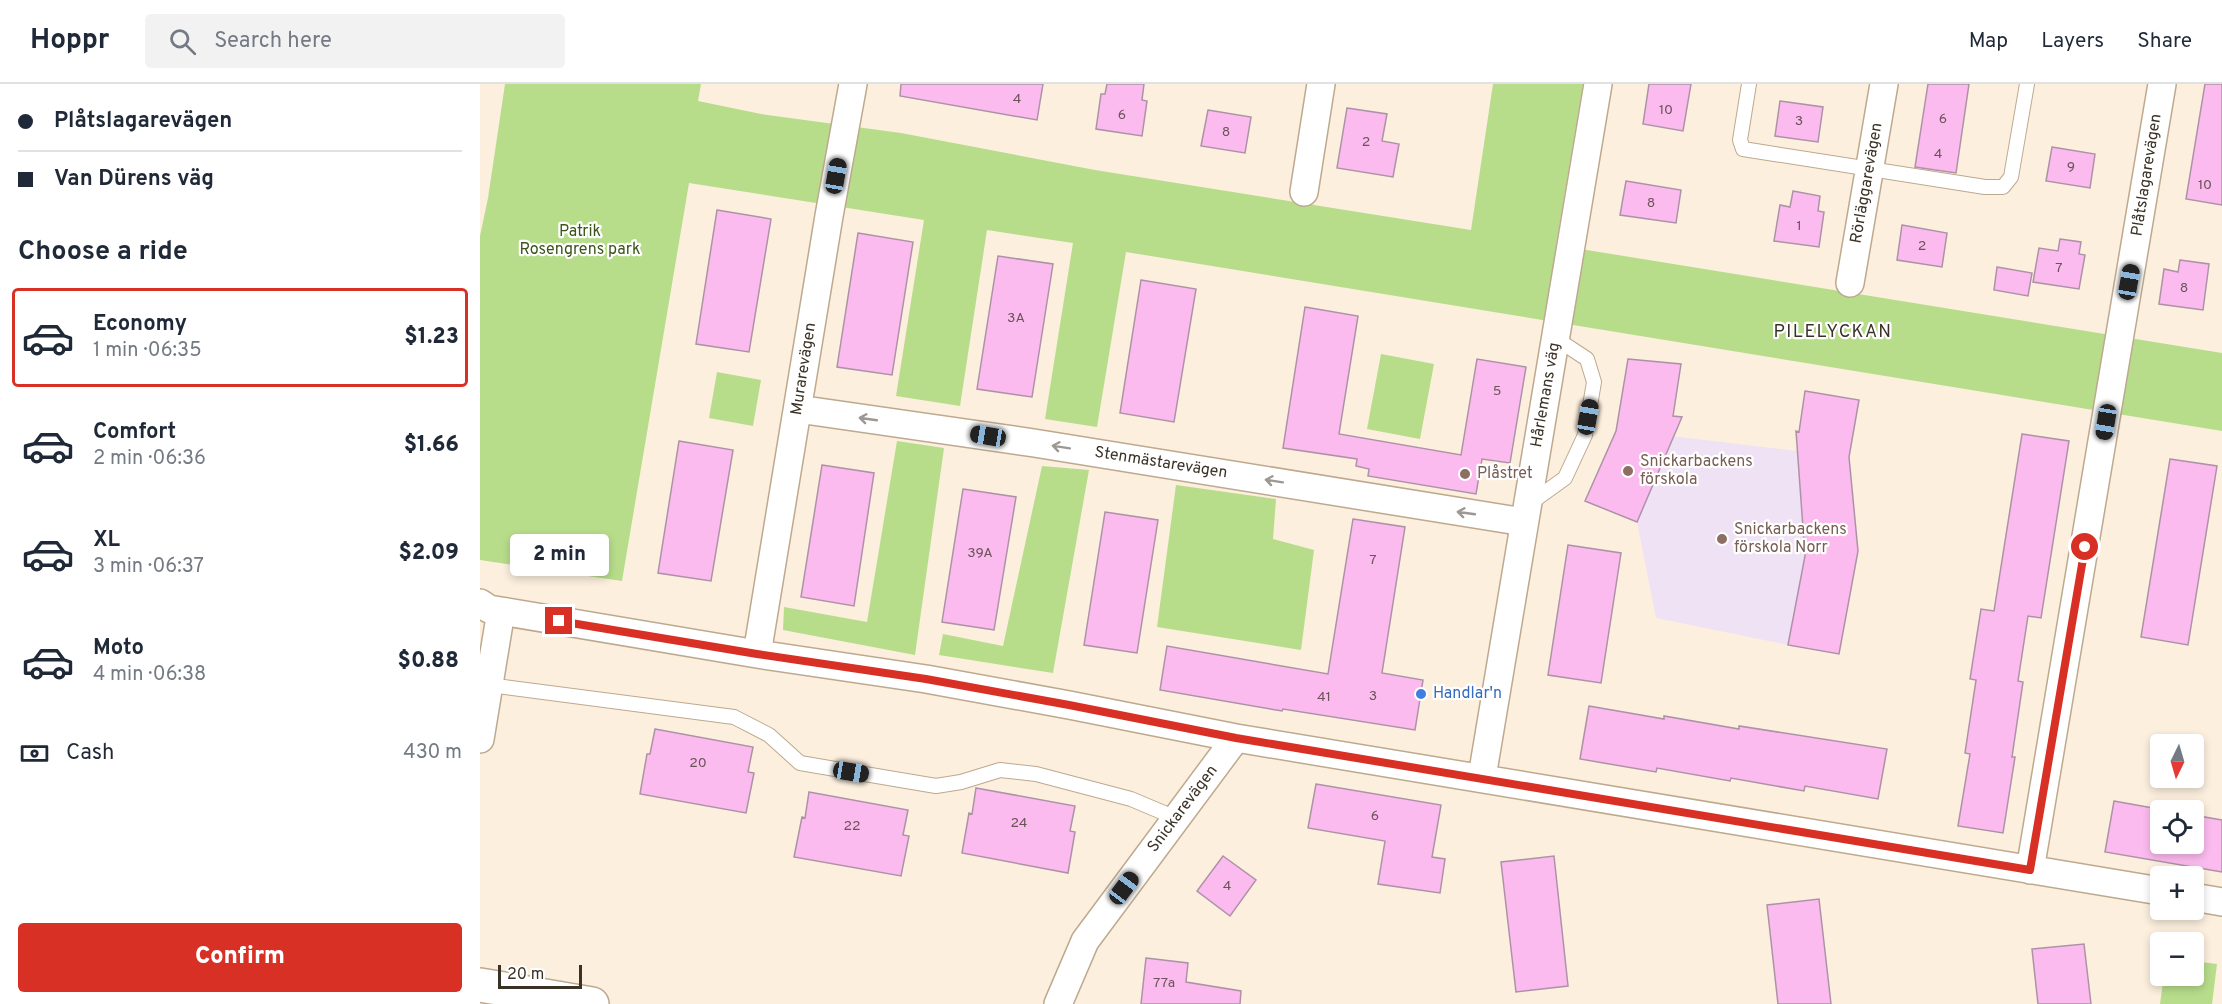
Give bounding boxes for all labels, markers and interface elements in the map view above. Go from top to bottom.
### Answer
search box [145,14,565,68]
text: Hoppr [30,23,109,59]
icon: search [166,25,199,58]
text: Search here [214,28,332,55]
text: Map [1969,28,2008,55]
text: Layers [2041,28,2104,55]
text: Share [2137,28,2192,55]
house number: 4 [1013,91,1021,108]
house number: 10 [1659,102,1673,119]
house number: 6 [1118,107,1126,124]
text: Plåtslagarevägen [54,108,232,135]
house number: 6 [1939,111,1947,128]
street label: Plåtslagarevägen [2127,112,2167,238]
house number: 3 [1795,113,1803,130]
street label: Rörläggarevägen [1847,121,1887,245]
house number: 8 [1222,124,1230,141]
house number: 2 [1362,134,1370,151]
house number: 4 [1934,146,1942,163]
car [824,157,848,195]
house number: 9 [2067,159,2075,176]
text: Van Dürens väg [54,166,214,193]
house number: 10 [2198,177,2212,194]
house number: 8 [1647,195,1655,212]
house number: 1 [1796,218,1802,235]
park label: Patrik Rosengrens park [520,222,640,260]
text: Choose a ride [18,235,188,269]
house number: 2 [1918,238,1926,255]
house number: 7 [2055,260,2063,277]
car [2117,263,2141,301]
house number: 8 [2180,280,2188,297]
house number: 3A [1007,310,1025,327]
icon: car [21,311,75,365]
text: Economy [93,311,187,338]
street label: Murarevägen [787,321,821,417]
district label: PILELYCKAN [1773,321,1893,344]
text: $1.23 [404,324,459,351]
text: 1 min · 06:35 [93,338,202,364]
street label: Hårlemans väg [1527,341,1565,449]
house number: 5 [1493,383,1501,400]
car [1576,398,1600,436]
car [2094,403,2118,441]
one-way arrow [858,414,878,425]
icon: car [21,419,75,473]
text: Comfort [93,419,176,446]
car [969,424,1007,448]
text: $1.66 [404,432,459,459]
one-way arrow [1051,441,1071,452]
street label: Stenmästarevägen [1093,443,1229,483]
text: 2 min · 06:36 [93,446,206,472]
place label: Snickarbackens förskola [1640,452,1753,490]
place label: Plåstret [1477,464,1533,484]
marker: Snickarbackens förskola [1621,464,1635,478]
marker: Plåstret [1458,467,1472,481]
one-way arrow [1265,475,1284,486]
one-way arrow [1457,507,1477,518]
place label: Snickarbackens förskola Norr [1734,520,1847,558]
icon: car [21,527,75,581]
text: XL [93,527,120,554]
marker: Snickarbackens förskola Norr [1715,532,1729,546]
route start [2071,533,2098,560]
callout: 2 min [509,534,608,576]
text: $2.09 [398,540,459,567]
text: 2 min [533,542,586,568]
house number: 39A [967,545,993,562]
house number: 7 [1369,552,1377,569]
text: 3 min · 06:37 [93,554,204,580]
route end [545,607,572,634]
icon: car [21,635,75,689]
text: Moto [93,635,144,662]
text: $0.88 [398,648,459,675]
text: 4 min · 06:38 [93,662,206,688]
place label: Handlar'n [1433,684,1502,704]
marker: Handlar'n [1414,687,1428,701]
house number: 3 [1369,688,1377,705]
house number: 41 [1317,689,1331,706]
north arrow [2150,734,2204,788]
map controls [2150,734,2204,986]
icon: cash [18,737,51,770]
text: Cash [66,740,115,767]
text: 430 m [403,740,462,766]
house number: 20 [689,755,707,772]
car [832,760,870,784]
street label: Snickarevägen [1144,761,1222,857]
button: locate [2150,800,2204,854]
house number: 6 [1371,808,1379,825]
house number: 24 [1010,815,1028,832]
house number: 22 [843,818,861,835]
button: + [2150,866,2204,920]
car [1106,868,1142,908]
house number: 4 [1223,878,1231,895]
button: Confirm [18,923,462,992]
button: − [2150,932,2204,986]
scale bar [498,962,582,990]
text: 20 m [507,965,544,985]
house number: 77a [1153,975,1175,992]

